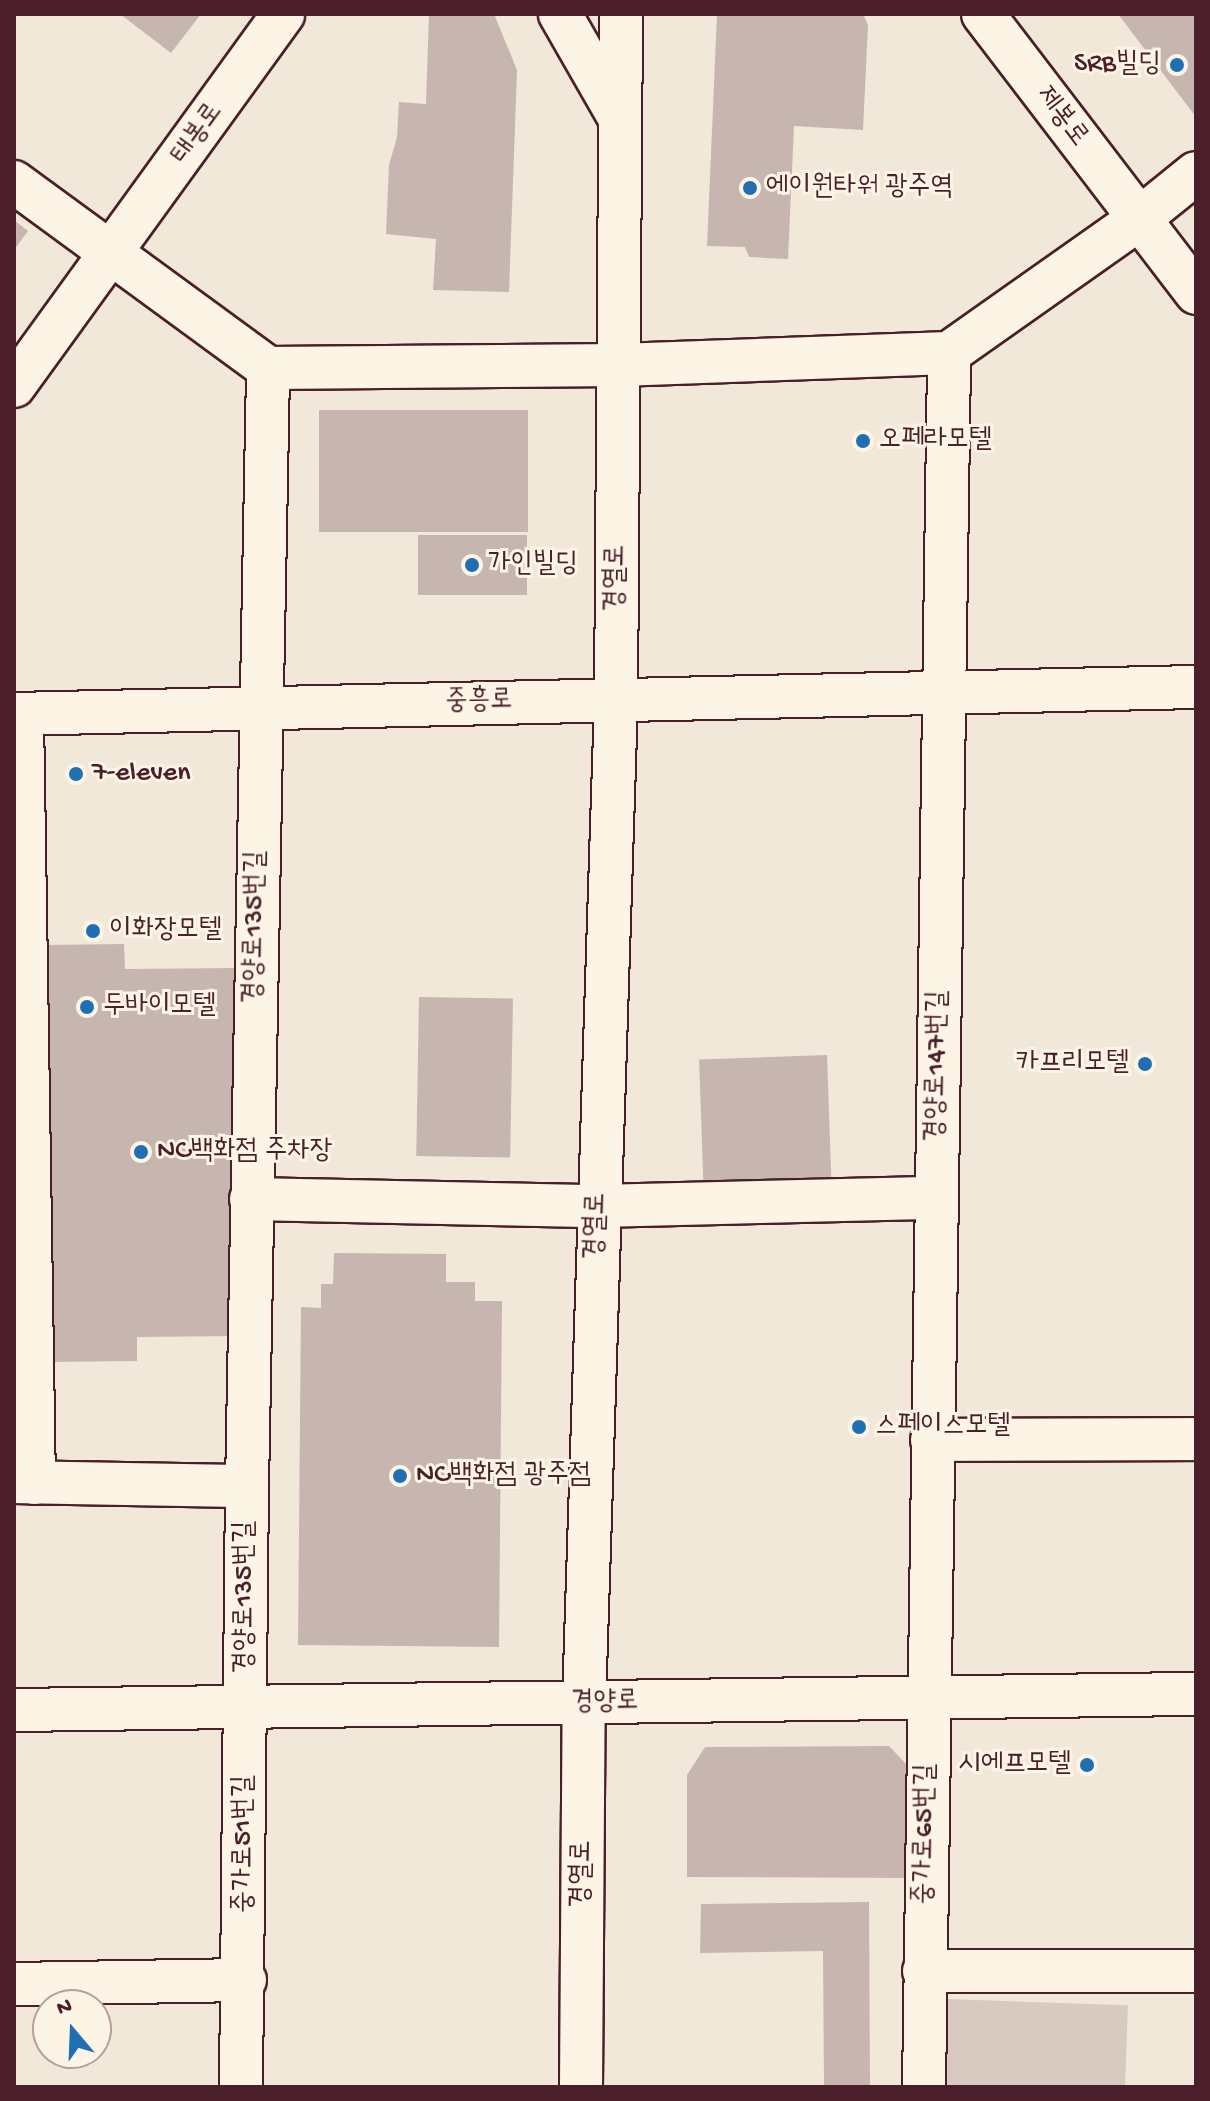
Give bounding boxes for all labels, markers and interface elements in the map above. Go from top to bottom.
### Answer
place label: SRB빌딩 [1074,48,1161,82]
marker: SRB빌딩 [1168,56,1186,74]
street label: 제봉로 [1027,80,1095,154]
street label: 태봉로 [165,97,231,171]
place label: 에이원타워 광주역 [766,171,953,205]
marker: 에이원타워 광주역 [741,179,759,197]
place label: 오페라모텔 [879,424,992,458]
marker: 오페라모텔 [854,432,872,450]
street label: 경열로 [600,544,634,612]
place label: 가인빌딩 [488,548,578,582]
marker: 가인빌딩 [463,556,481,574]
street label: 중흥로 [445,685,513,719]
place label: 7-eleven [92,757,191,791]
marker: 7-eleven [67,765,85,783]
street label: 경양로135번길 [238,850,274,1004]
place label: 이화장모텔 [109,914,222,948]
marker: 이화장모텔 [84,922,102,940]
place label: 두바이모텔 [103,990,216,1024]
street label: 경양로147번길 [920,990,956,1142]
marker: 두바이모텔 [78,998,96,1016]
place label: 카프리모텔 [1016,1047,1129,1081]
marker: 카프리모텔 [1136,1055,1154,1073]
place label: NC백화점 주차장 [157,1135,332,1169]
marker: NC백화점 주차장 [132,1143,150,1161]
street label: 경열로 [579,1192,615,1260]
place label: 스페이스모텔 [875,1410,1010,1444]
marker: 스페이스모텔 [850,1418,868,1436]
place label: NC백화점 광주점 [416,1459,591,1493]
marker: NC백화점 광주점 [391,1467,409,1485]
street label: 경양로135번길 [229,1520,263,1674]
street label: 경양로 [571,1686,639,1720]
place label: 시에프모텔 [958,1748,1071,1782]
marker: 시에프모텔 [1078,1756,1096,1774]
street label: 중가로65번길 [908,1763,944,1905]
street label: 중가로51번길 [228,1775,262,1913]
street label: 경열로 [566,1840,600,1908]
north arrow [32,1989,112,2069]
text: N [54,1994,76,2023]

